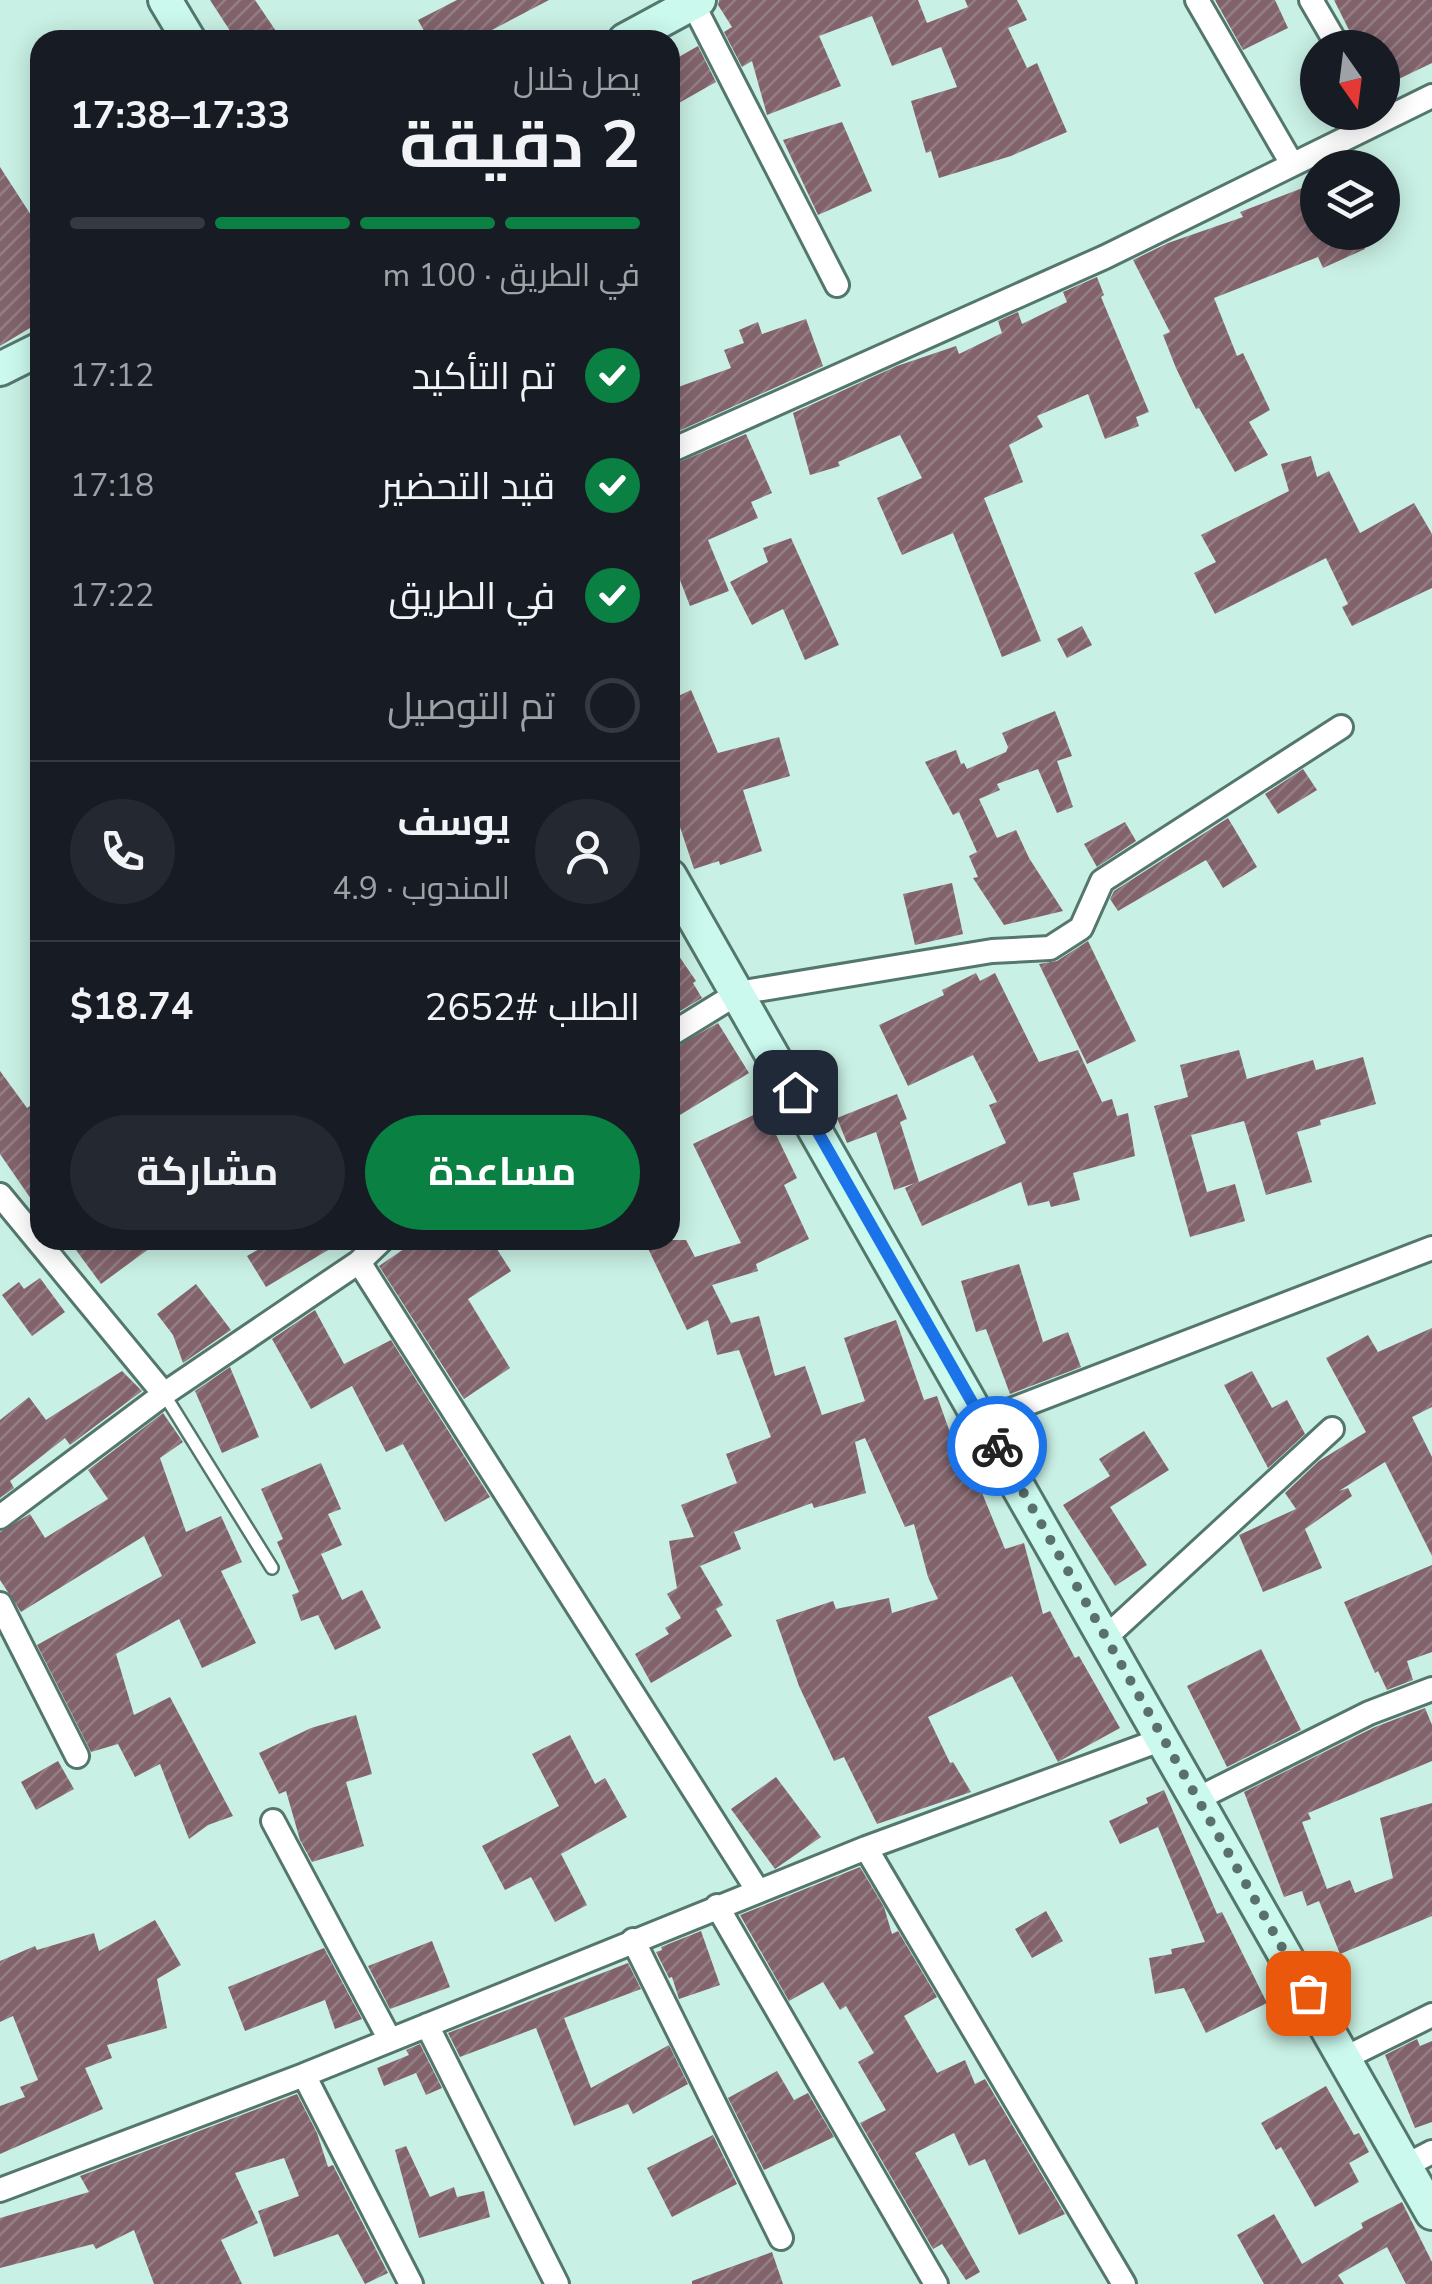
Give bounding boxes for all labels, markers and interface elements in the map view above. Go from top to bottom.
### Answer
north arrow [1300,30,1400,130]
map controls [1300,30,1400,250]
text: يصل خلال [513,58,640,101]
text: 17:33–17:38 [70,90,290,141]
text: 2 دقيقة [400,101,640,190]
button: layers [1300,150,1400,250]
text: في الطريق · 100 m [383,254,640,297]
icon: check [585,348,640,403]
text: تم التأكيد [412,351,555,402]
text: 17:12 [70,354,154,397]
icon: check [585,458,640,513]
text: قيد التحضير [381,461,555,512]
text: 17:18 [70,464,154,507]
icon: check [585,568,640,623]
text: في الطريق [388,571,555,622]
text: 17:22 [70,574,154,617]
text: تم التوصيل [387,681,555,732]
text: يوسف [397,797,510,848]
button: phone [70,799,175,904]
button: person [535,799,640,904]
text: المندوب · 4.9 [332,867,510,910]
text: $18.74 [70,981,193,1032]
text: الطلب #2652 [424,982,640,1033]
pin [753,1050,838,1135]
icon: home [768,1065,823,1120]
button: مشاركة [70,1115,345,1230]
button: مساعدة [365,1115,640,1230]
courier [947,1396,1047,1496]
icon: bike [970,1419,1025,1474]
pin [1266,1951,1351,2036]
icon: bag [1281,1966,1336,2021]

